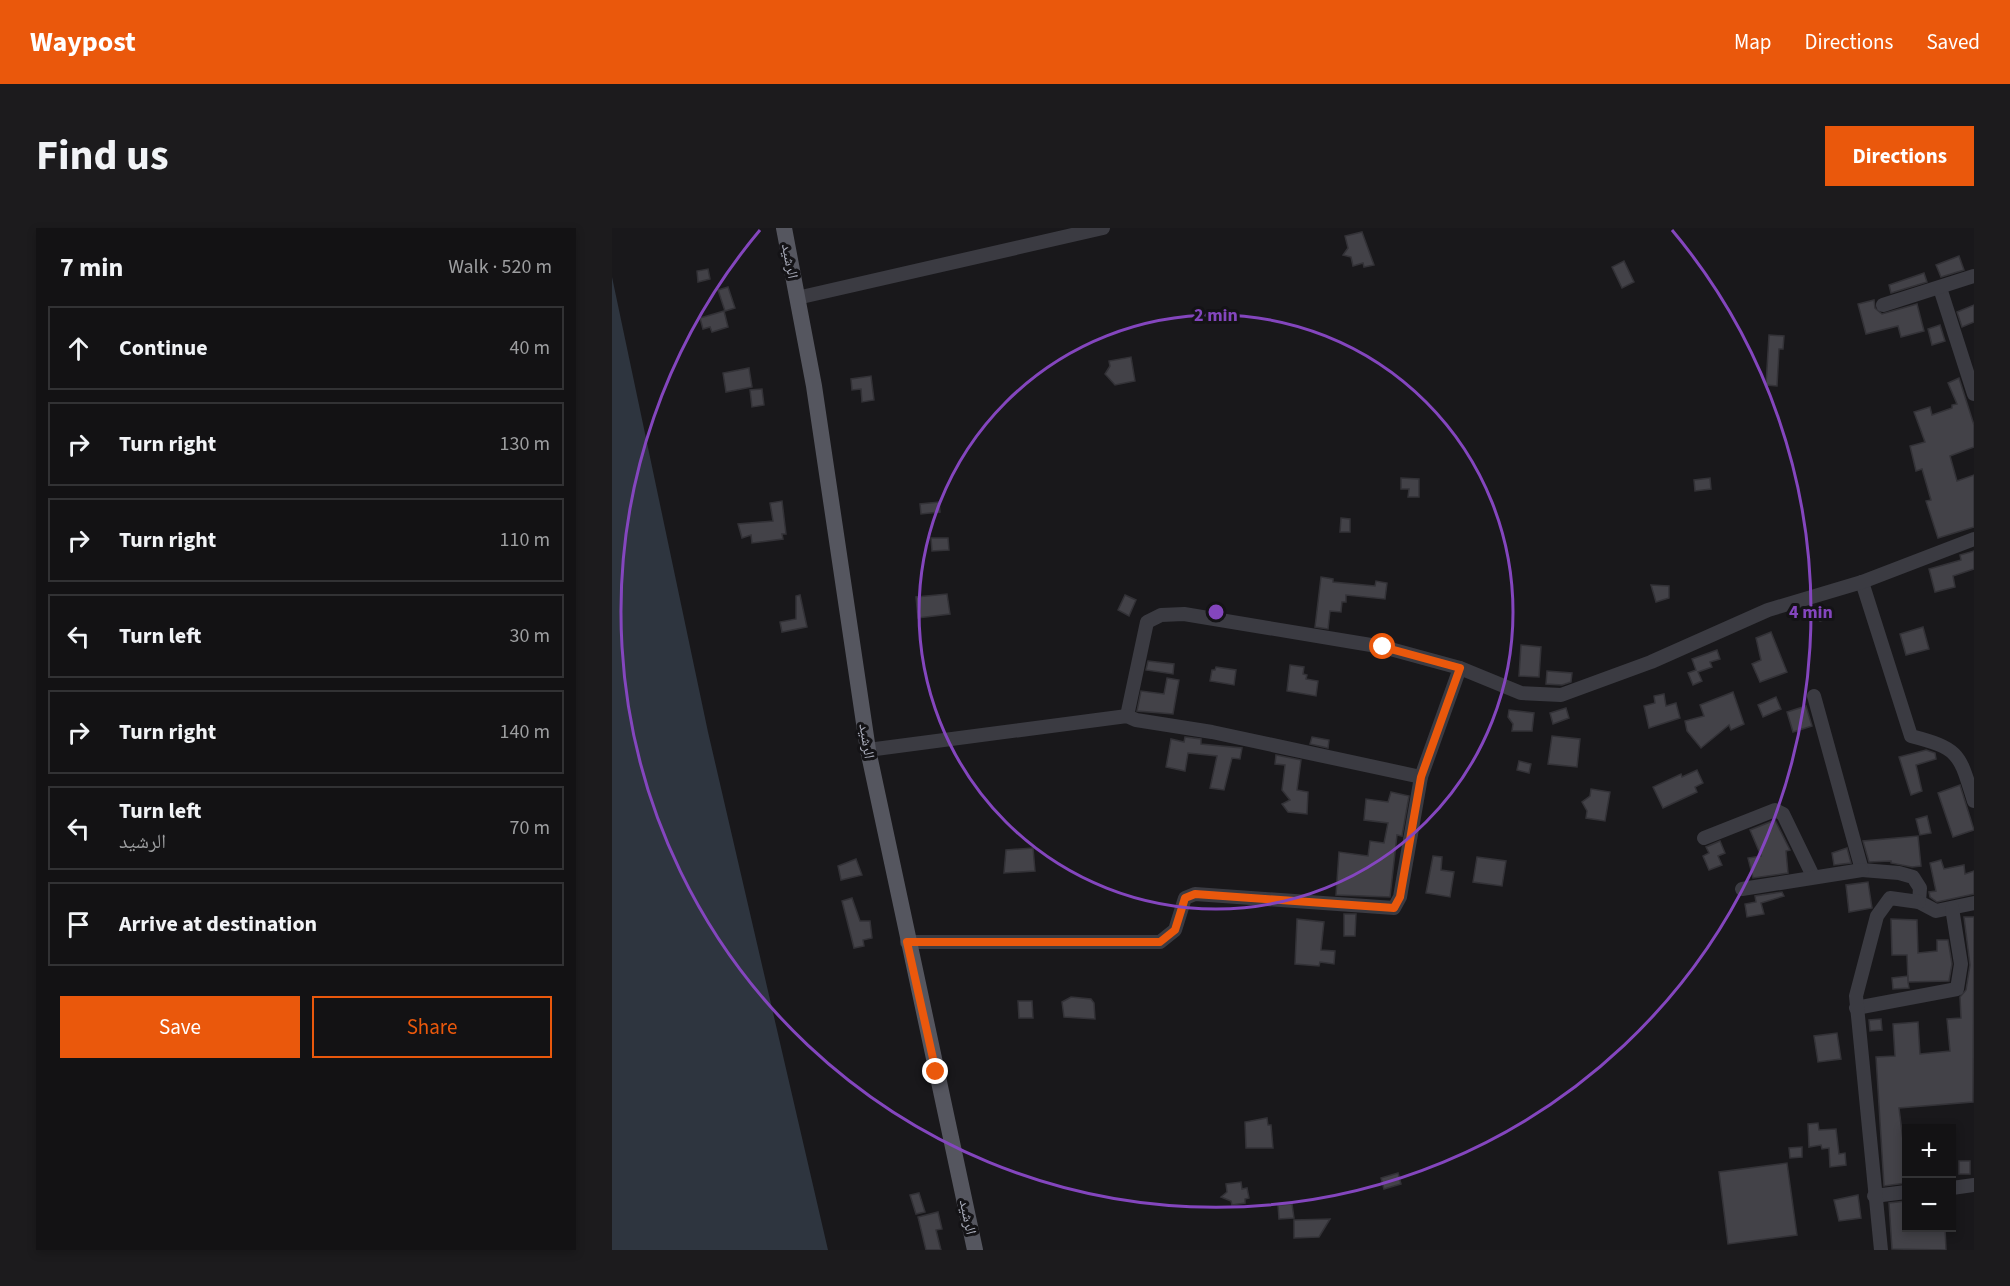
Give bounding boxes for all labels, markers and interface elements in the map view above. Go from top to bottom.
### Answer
text: Waypost [30,22,136,62]
text: Map [1734,27,1772,57]
text: Directions [1805,27,1893,57]
text: Saved [1926,27,1980,57]
text: Find us [36,126,169,186]
button: Directions [1825,126,1974,186]
street label: الرشيد [776,242,803,280]
text: 7 min [60,249,123,286]
text: Walk · 520 m [448,253,552,281]
text: 2 min [1194,303,1238,328]
icon: ahead [62,332,95,365]
text: Continue [119,332,208,364]
text: 40 m [510,334,550,362]
icon: right [62,428,95,461]
text: Turn right [119,428,216,460]
text: 130 m [500,430,550,458]
icon: right [62,524,95,557]
text: Turn right [119,524,216,556]
text: 110 m [500,526,550,554]
text: 4 min [1789,600,1833,625]
centre of rings [1206,602,1226,622]
icon: left [62,620,95,653]
text: Turn left [119,620,201,652]
text: 30 m [510,622,550,650]
route start [1369,633,1395,659]
icon: right [62,716,95,749]
text: Turn right [119,716,216,748]
text: 140 m [500,718,550,746]
street label: الرشيد [853,722,880,760]
text: Turn left [119,795,201,827]
icon: left [62,812,95,845]
text: 70 m [510,814,550,842]
text: الرشيد [119,828,166,856]
icon: arrive [62,908,95,941]
text: Arrive at destination [119,908,317,940]
button: Save [60,996,300,1058]
button: Share [312,996,552,1058]
route end [922,1058,948,1084]
map controls [1902,1124,1956,1232]
button: + [1902,1124,1956,1178]
button: − [1902,1178,1956,1232]
street label: الرشيد [954,1198,981,1237]

